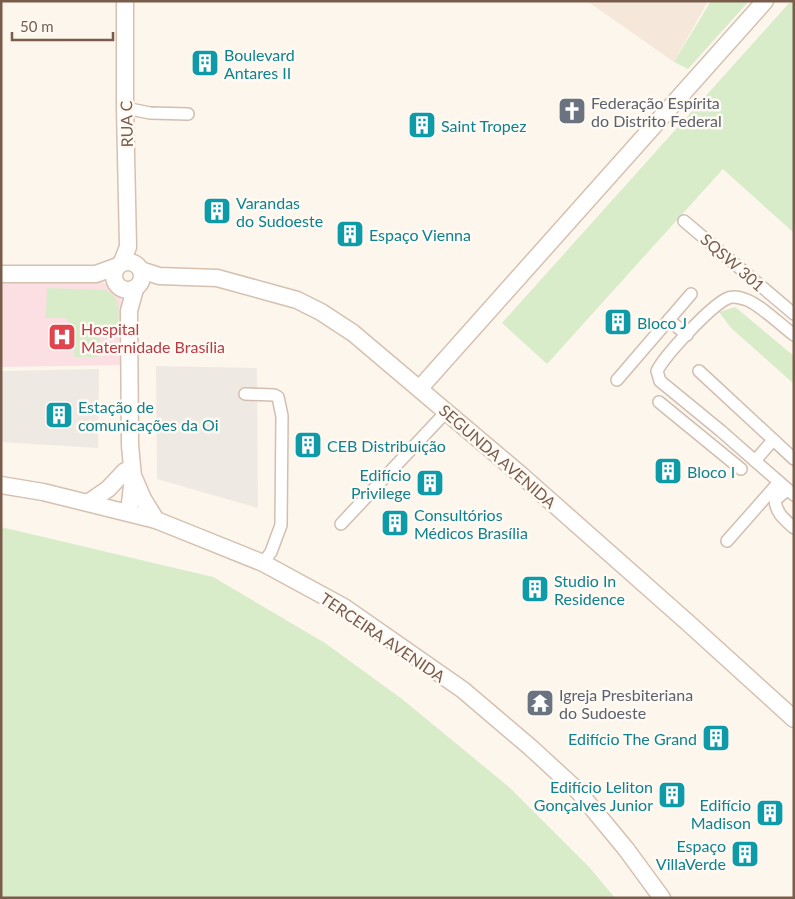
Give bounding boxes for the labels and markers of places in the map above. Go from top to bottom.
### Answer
place label: Boulevard Antares II [224,45,295,82]
building icon: Boulevard Antares II [190,48,220,78]
place label: Federação Espírita do Distrito Federal [591,93,722,130]
church icon: Federação Espírita do Distrito Federal [557,96,587,126]
building icon: Saint Tropez [407,110,437,140]
place label: Saint Tropez [441,116,526,135]
place label: Varandas do Sudoeste [236,193,323,230]
building icon: Varandas do Sudoeste [202,196,232,226]
building icon: Espaço Vienna [335,219,365,249]
place label: Espaço Vienna [369,225,471,244]
building icon: Bloco J [603,307,633,337]
place label: Bloco J [637,313,687,332]
place label: Hospital Maternidade Brasília [81,319,225,356]
hospital icon: Hospital Maternidade Brasília [47,322,77,352]
place label: Estação de comunicações da Oi [78,397,219,434]
building icon: Estação de comunicações da Oi [44,400,74,430]
building icon: CEB Distribuição [293,430,323,460]
place label: CEB Distribuição [327,436,446,455]
building icon: Bloco I [653,456,683,486]
place label: Bloco I [687,462,735,481]
place label: Edifício Privilege [351,465,411,502]
building icon: Edifício Privilege [415,468,445,498]
place label: Consultórios Médicos Brasília [414,505,528,542]
building icon: Consultórios Médicos Brasília [380,508,410,538]
place label: Studio In Residence [554,571,625,608]
building icon: Studio In Residence [520,574,550,604]
place label: Igreja Presbiteriana do Sudoeste [559,685,693,722]
temple icon: Igreja Presbiteriana do Sudoeste [525,688,555,718]
building icon: Edifício The Grand [701,723,731,753]
place label: Edifício The Grand [568,729,697,748]
place label: Edifício Leliton Gonçalves Junior [534,777,653,814]
building icon: Edifício Leliton Gonçalves Junior [657,780,687,810]
place label: Edifício Madison [691,795,751,832]
building icon: Edifício Madison [755,798,785,828]
place label: Espaço VillaVerde [656,836,726,873]
building icon: Espaço VillaVerde [730,839,760,869]

